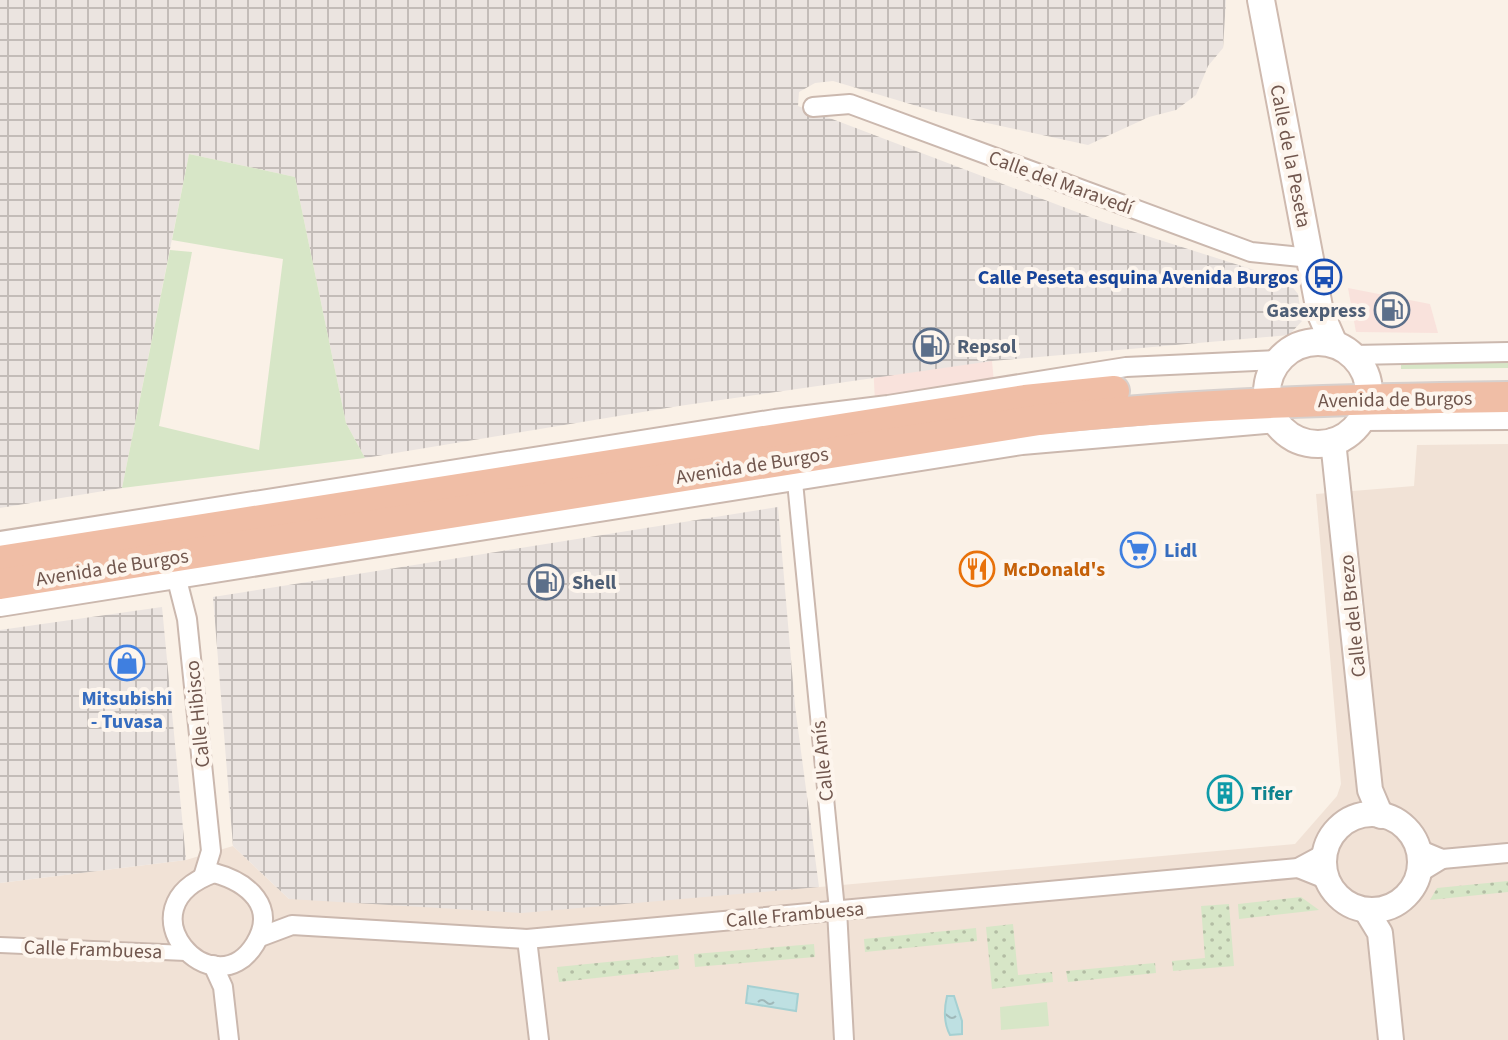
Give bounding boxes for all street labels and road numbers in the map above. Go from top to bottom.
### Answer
street label: Calle de la Peseta [1262,82,1318,230]
street label: Calle del Maravedí [984,144,1138,222]
street label: Avenida de Burgos [1318,385,1472,415]
street label: Avenida de Burgos [674,440,831,492]
street label: Avenida de Burgos [34,542,191,594]
street label: Calle del Brezo [1333,553,1373,679]
street label: Calle Hibisco [178,659,218,769]
street label: Calle Anís [805,719,841,803]
street label: Calle Frambuesa [725,895,865,935]
street label: Calle Frambuesa [23,934,163,966]

